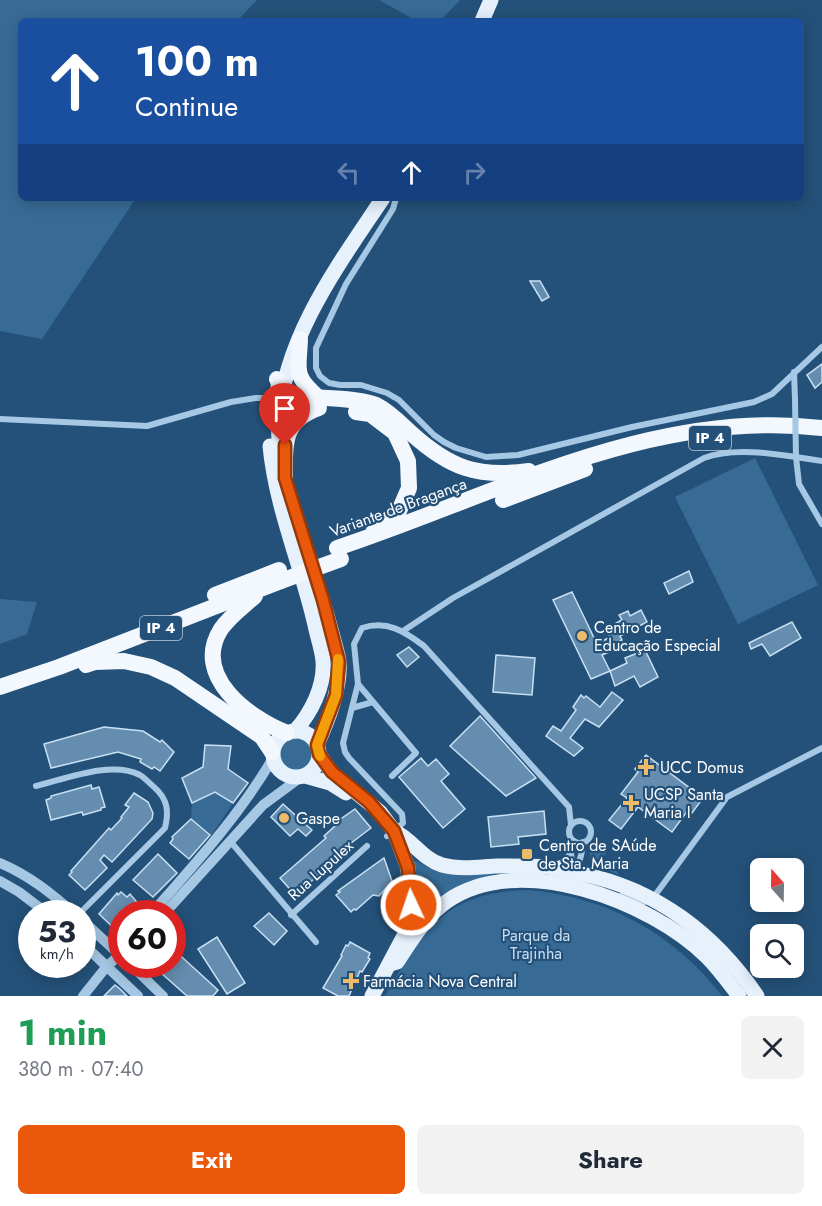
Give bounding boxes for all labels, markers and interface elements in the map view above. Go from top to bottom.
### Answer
text: 100 m [135,31,259,92]
icon: ahead [36,42,114,120]
text: Continue [135,87,238,126]
icon: left [332,156,365,189]
icon: ahead [395,156,428,189]
icon: right [458,156,491,189]
pin [259,383,310,445]
icon: arrive [268,392,301,425]
road number: IP 4 [689,426,731,450]
street label: Variante de Bragança [327,472,470,543]
road number: IP 4 [140,616,182,640]
place label: Centro de Educação Especial [594,616,720,657]
marker: Centro de Educação Especial [575,629,589,643]
place label: UCC Domus [660,756,744,779]
marker: UCC Domus [637,758,655,776]
place label: UCSP Santa Maria I [644,783,724,824]
marker: UCSP Santa Maria I [622,794,640,812]
place label: Gaspe [296,807,340,830]
marker: Gaspe [277,811,291,825]
place label: Centro de SAúde de Sta. Maria [539,834,656,875]
street label: Rua Lupulex [283,835,358,906]
marker: Centro de SAúde de Sta. Maria [520,847,534,861]
north arrow [750,858,804,912]
map controls [750,858,804,978]
position arrow [379,873,443,937]
speed limit sign: 60 [108,900,186,978]
text: 53 [38,910,76,953]
park label: Parque da Trajinha [502,924,570,965]
button: search [750,924,804,978]
text: km/h [40,943,74,965]
place label: Farmácia Nova Central [363,970,517,993]
marker: Farmácia Nova Central [344,974,358,988]
text: 1 min [18,1006,107,1058]
button: close [741,1016,804,1079]
text: 380 m · 07:40 [18,1055,144,1084]
button: Exit [18,1125,405,1194]
button: Share [417,1125,804,1194]

